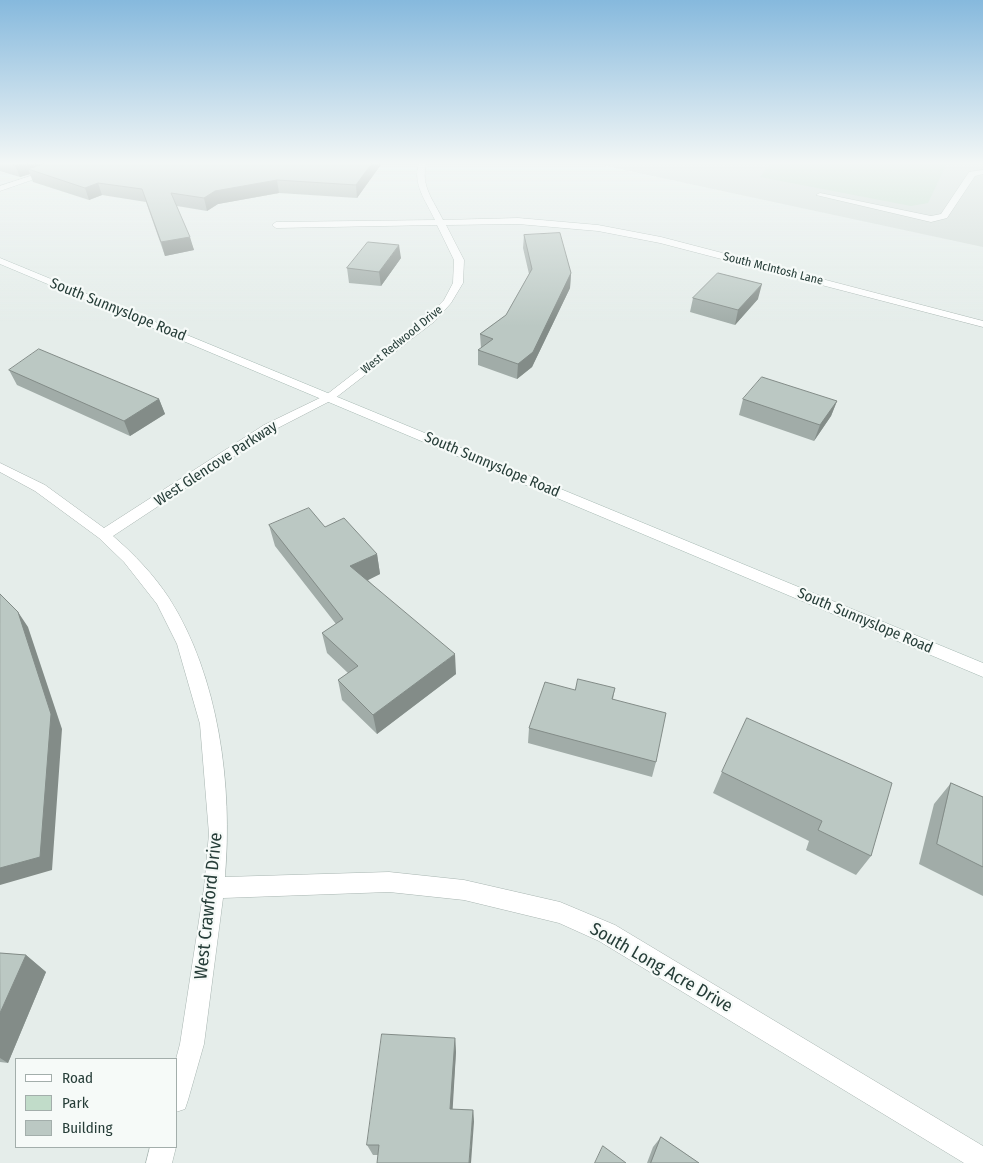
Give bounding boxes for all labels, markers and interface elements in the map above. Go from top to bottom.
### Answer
street label: South McIntosh Lane [722,250,824,288]
street label: South Sunnyslope Road [47,274,189,346]
street label: West Redwood Drive [358,303,446,377]
street label: West Glencove Parkway [151,418,281,510]
street label: South Sunnyslope Road [422,428,562,502]
street label: South Sunnyslope Road [795,584,935,658]
street label: West Crawford Drive [191,831,227,981]
street label: South Long Acre Drive [586,918,736,1018]
legend [15,1058,178,1148]
text: Road [62,1069,93,1087]
text: Park [62,1094,89,1112]
text: Building [62,1119,113,1137]

